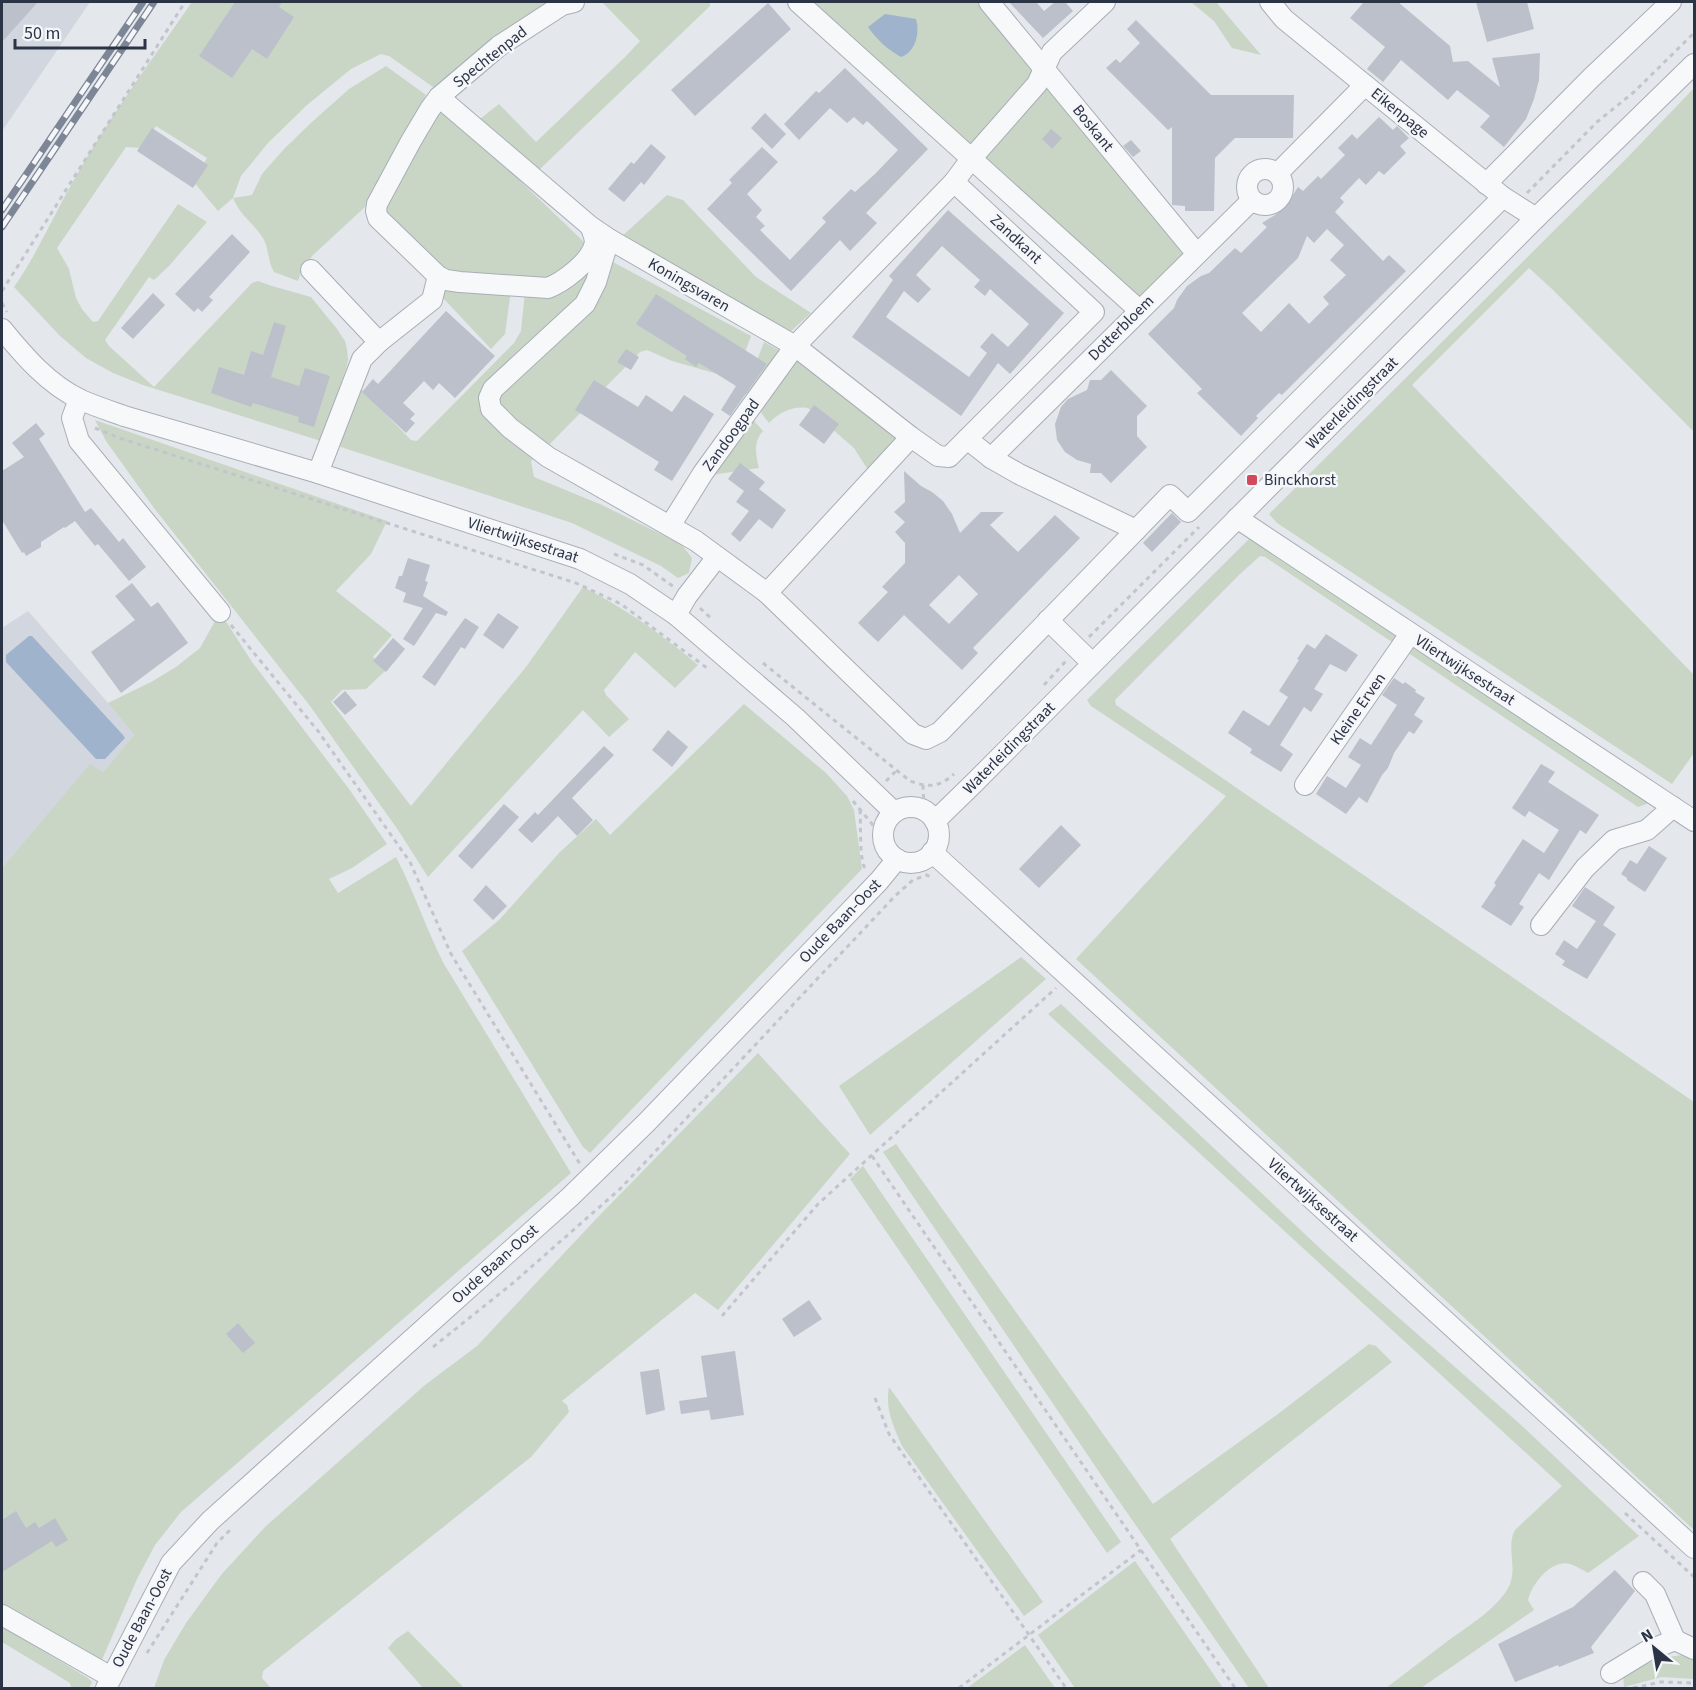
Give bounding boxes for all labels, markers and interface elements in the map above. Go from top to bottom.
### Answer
scale bar [15,12,146,50]
text: 50 m [24,21,60,46]
street label: Spechtenpad [448,21,532,93]
street label: Eikenpage [1366,83,1434,143]
street label: Boskant [1067,100,1119,157]
street label: Zandkant [985,209,1047,269]
street label: Koningsvaren [644,253,734,317]
street label: Dotterbloem [1083,290,1159,366]
street label: Waterleidingstraat [1301,351,1404,454]
street label: Zandoogpad [697,394,765,476]
place label: Binckhorst [1264,469,1337,491]
marker: Binckhorst [1245,473,1259,487]
street label: Vliertwijksestraat [465,512,582,568]
street label: Vliertwijksestraat [1411,629,1520,711]
street label: Kleine Erven [1325,668,1391,750]
street label: Waterleidingstraat [958,696,1061,799]
street label: Oude Baan-Oost [794,873,886,968]
street label: Vliertwijksestraat [1263,1153,1364,1247]
street label: Oude Baan-Oost [447,1219,544,1309]
street label: Oude Baan-Oost [107,1564,178,1672]
north arrow [1624,1618,1684,1678]
text: N [1637,1624,1657,1648]

